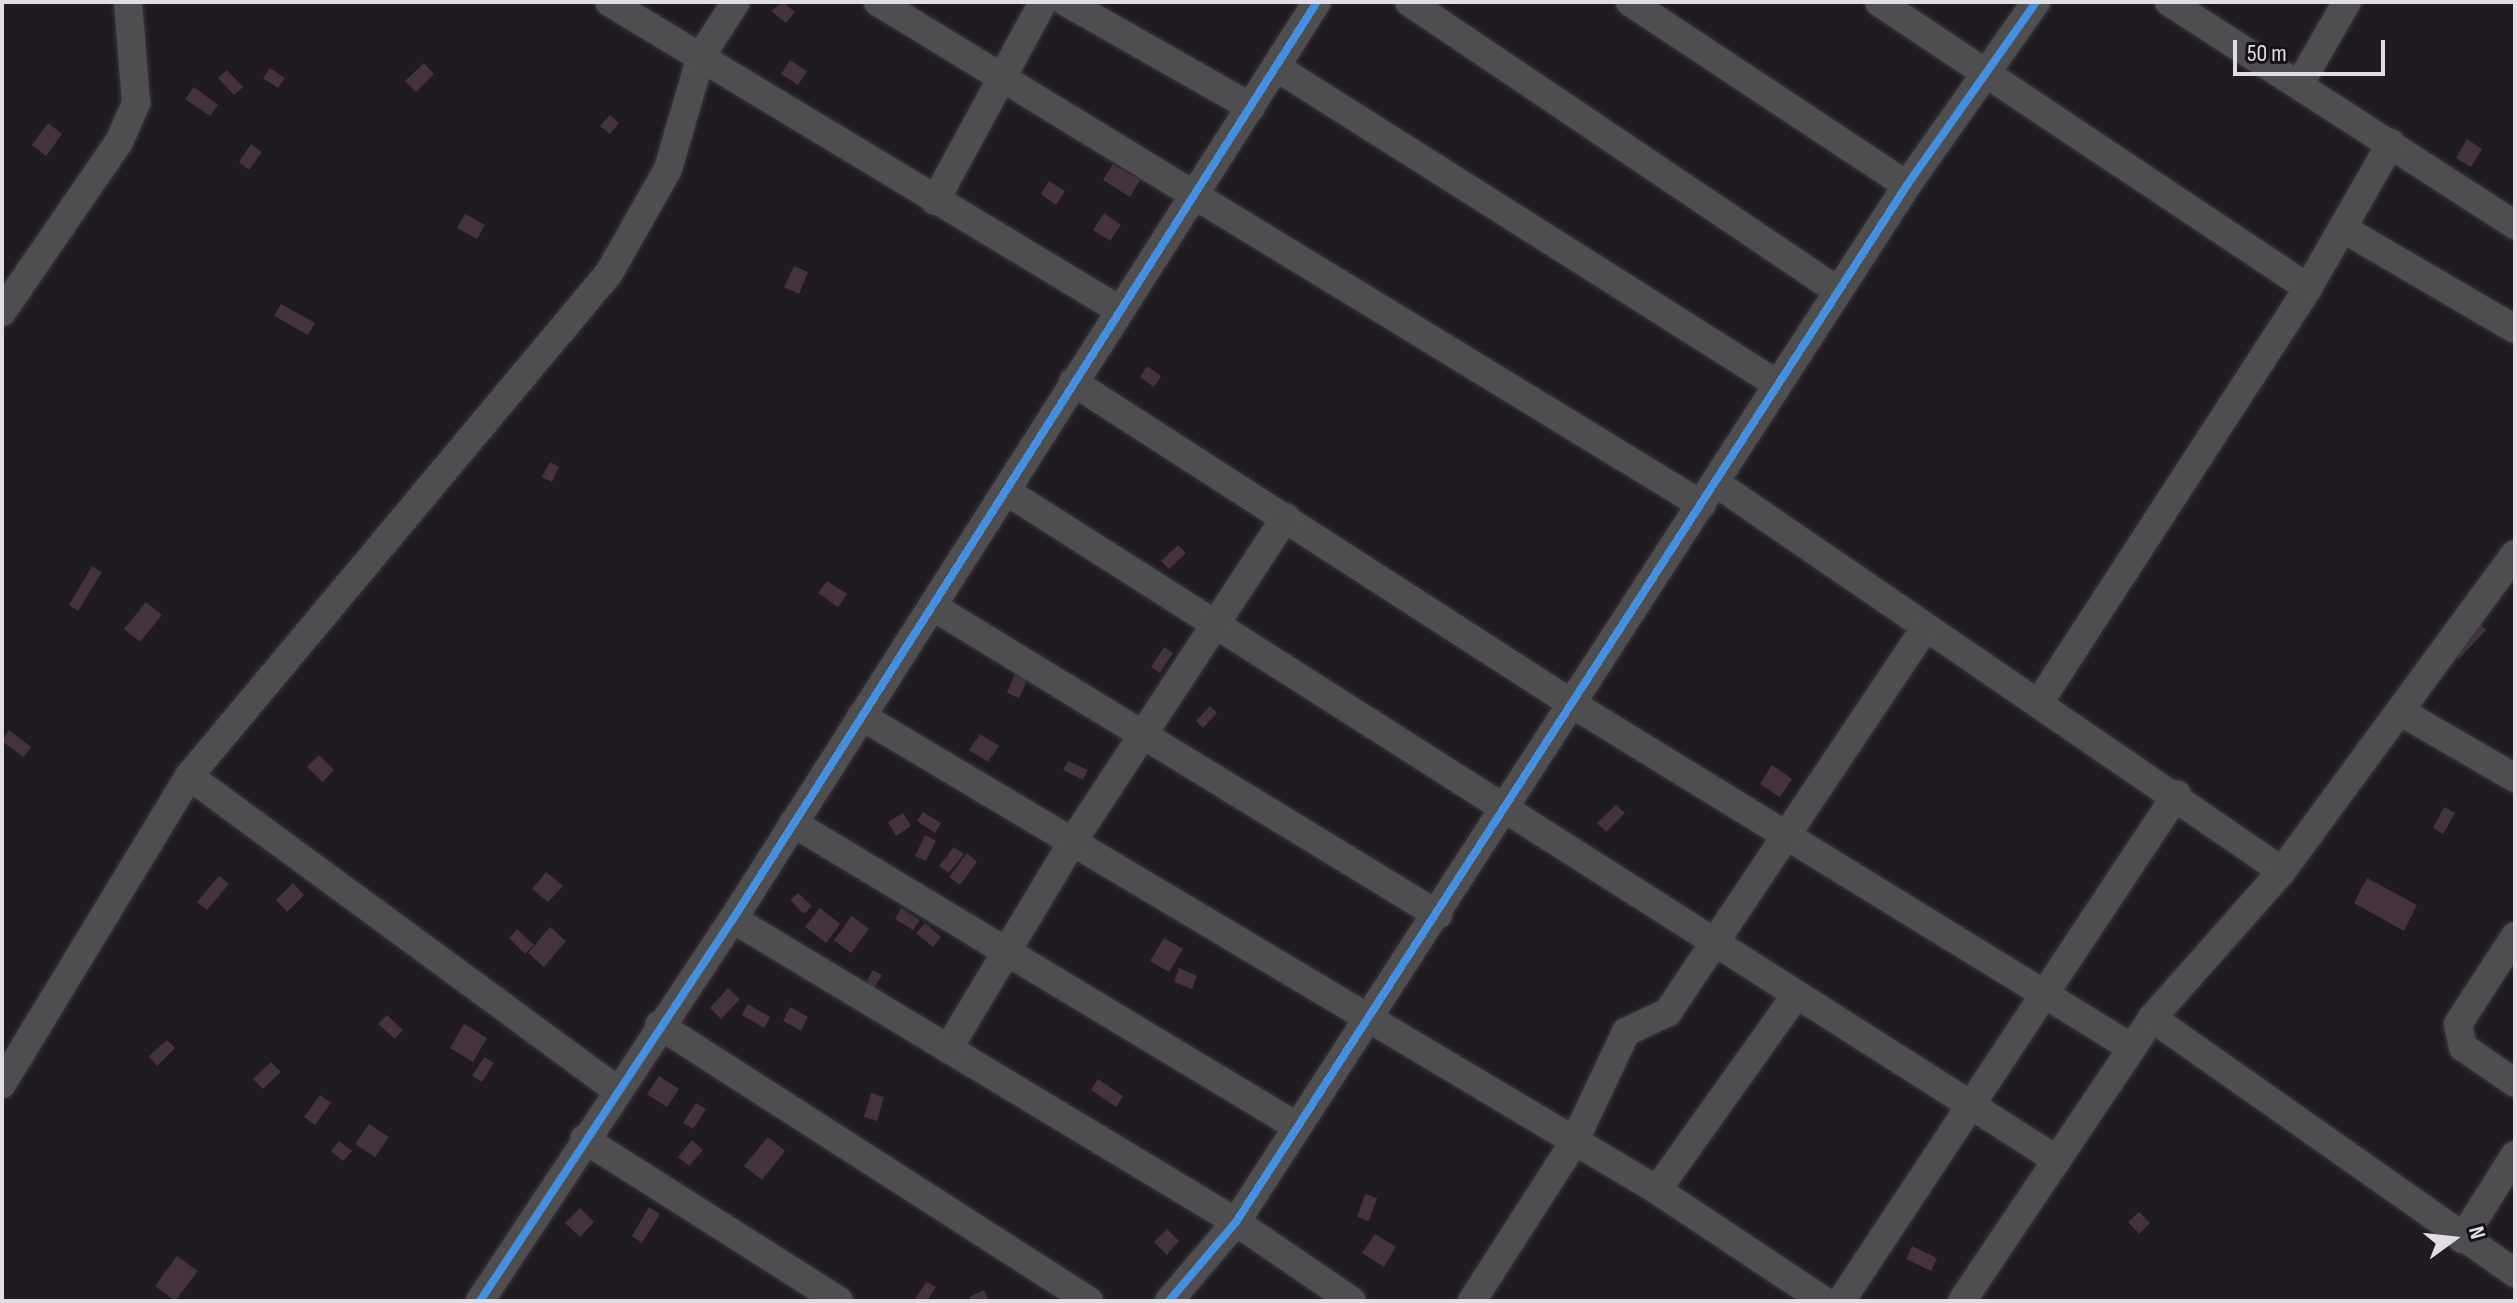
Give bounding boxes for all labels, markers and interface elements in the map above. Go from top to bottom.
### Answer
scale bar [2237,24,2389,74]
text: 50 m [2247,39,2287,68]
north arrow [2413,1199,2493,1279]
text: N [2462,1223,2491,1242]

